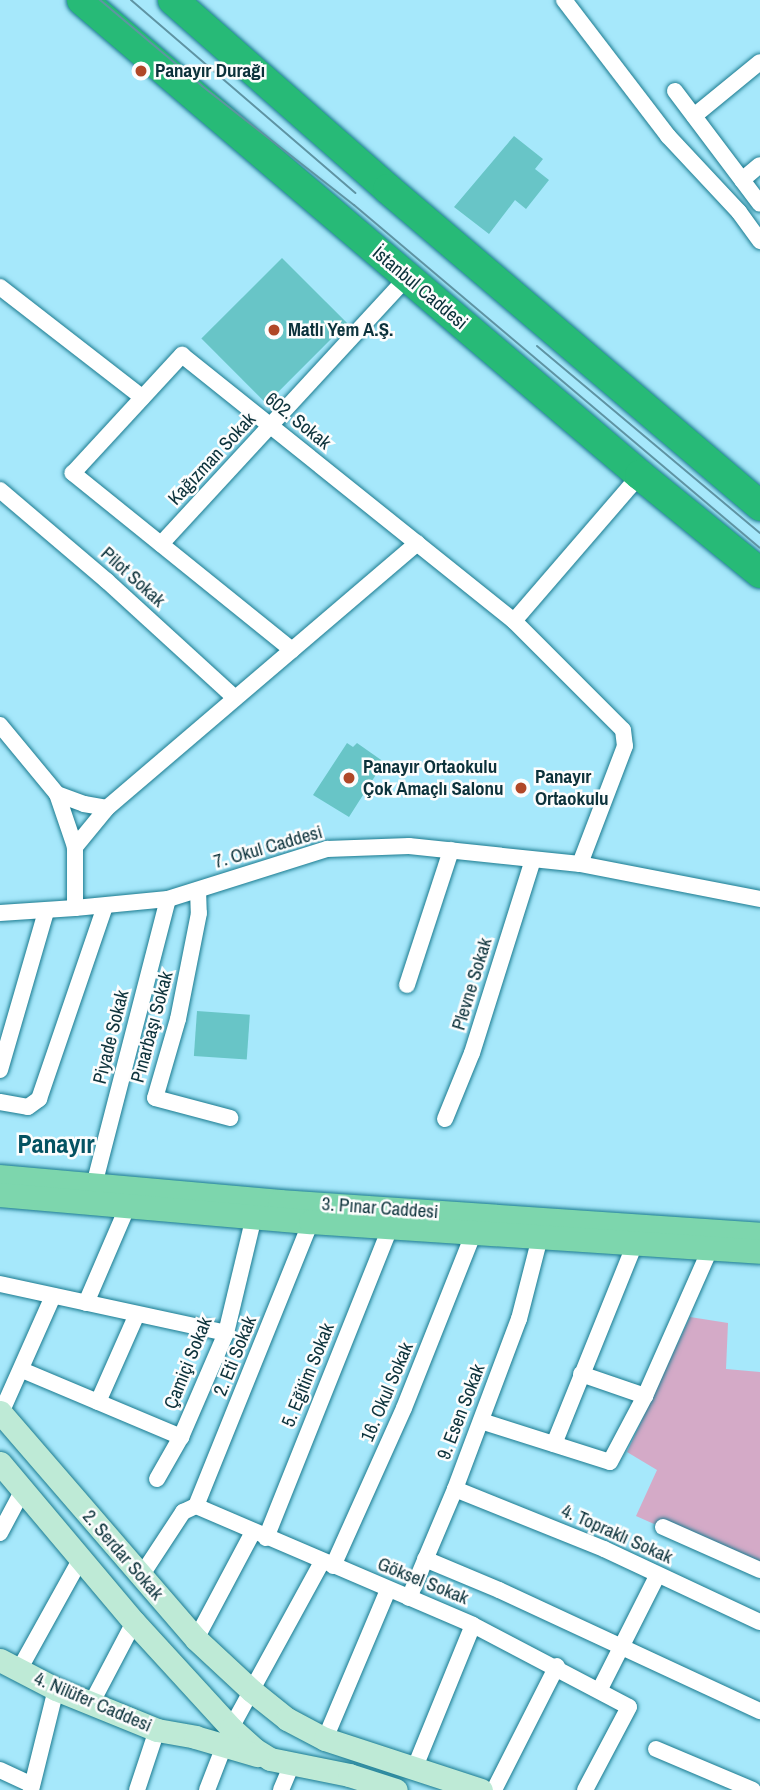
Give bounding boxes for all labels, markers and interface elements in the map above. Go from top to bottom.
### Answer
place label: Panayır Durağı [155,60,265,82]
marker: Panayır Durağı [133,63,149,79]
street label: İstanbul Caddesi [368,242,472,334]
place label: Matlı Yem A.Ş. [288,319,394,341]
marker: Matlı Yem A.Ş. [266,322,282,338]
street label: 602. Sokak [261,388,335,454]
street label: Kağızman Sokak [163,408,261,510]
street label: Pilot Sokak [96,542,170,612]
place label: Panayır Ortaokulu Çok Amaçlı Salonu [363,756,504,800]
place label: Panayır Ortaokulu [535,766,609,810]
marker: Panayır Ortaokulu Çok Amaçlı Salonu [341,770,357,786]
marker: Panayır Ortaokulu [513,780,529,796]
street label: 7. Okul Caddesi [211,821,325,873]
street label: Plevne Sokak [447,935,497,1033]
street label: Pınarbaşı Sokak [126,969,178,1085]
street label: Piyade Sokak [88,988,134,1086]
district label: Panayır [17,1128,95,1160]
street label: 3. Pınar Caddesi [321,1193,439,1223]
street label: 2. Eti Sokak [209,1313,261,1399]
street label: Çamiçi Sokak [159,1314,217,1412]
street label: 5. Eğitim Sokak [277,1320,339,1430]
street label: 16. Okul Sokak [356,1339,418,1445]
street label: 9. Esen Sokak [432,1361,490,1463]
street label: 4. Topraklı Sokak [558,1499,676,1569]
street label: 2. Serdar Sokak [78,1505,168,1605]
street label: Göksel Sokak [374,1552,472,1610]
street label: 4. Nilüfer Caddesi [31,1667,155,1737]

